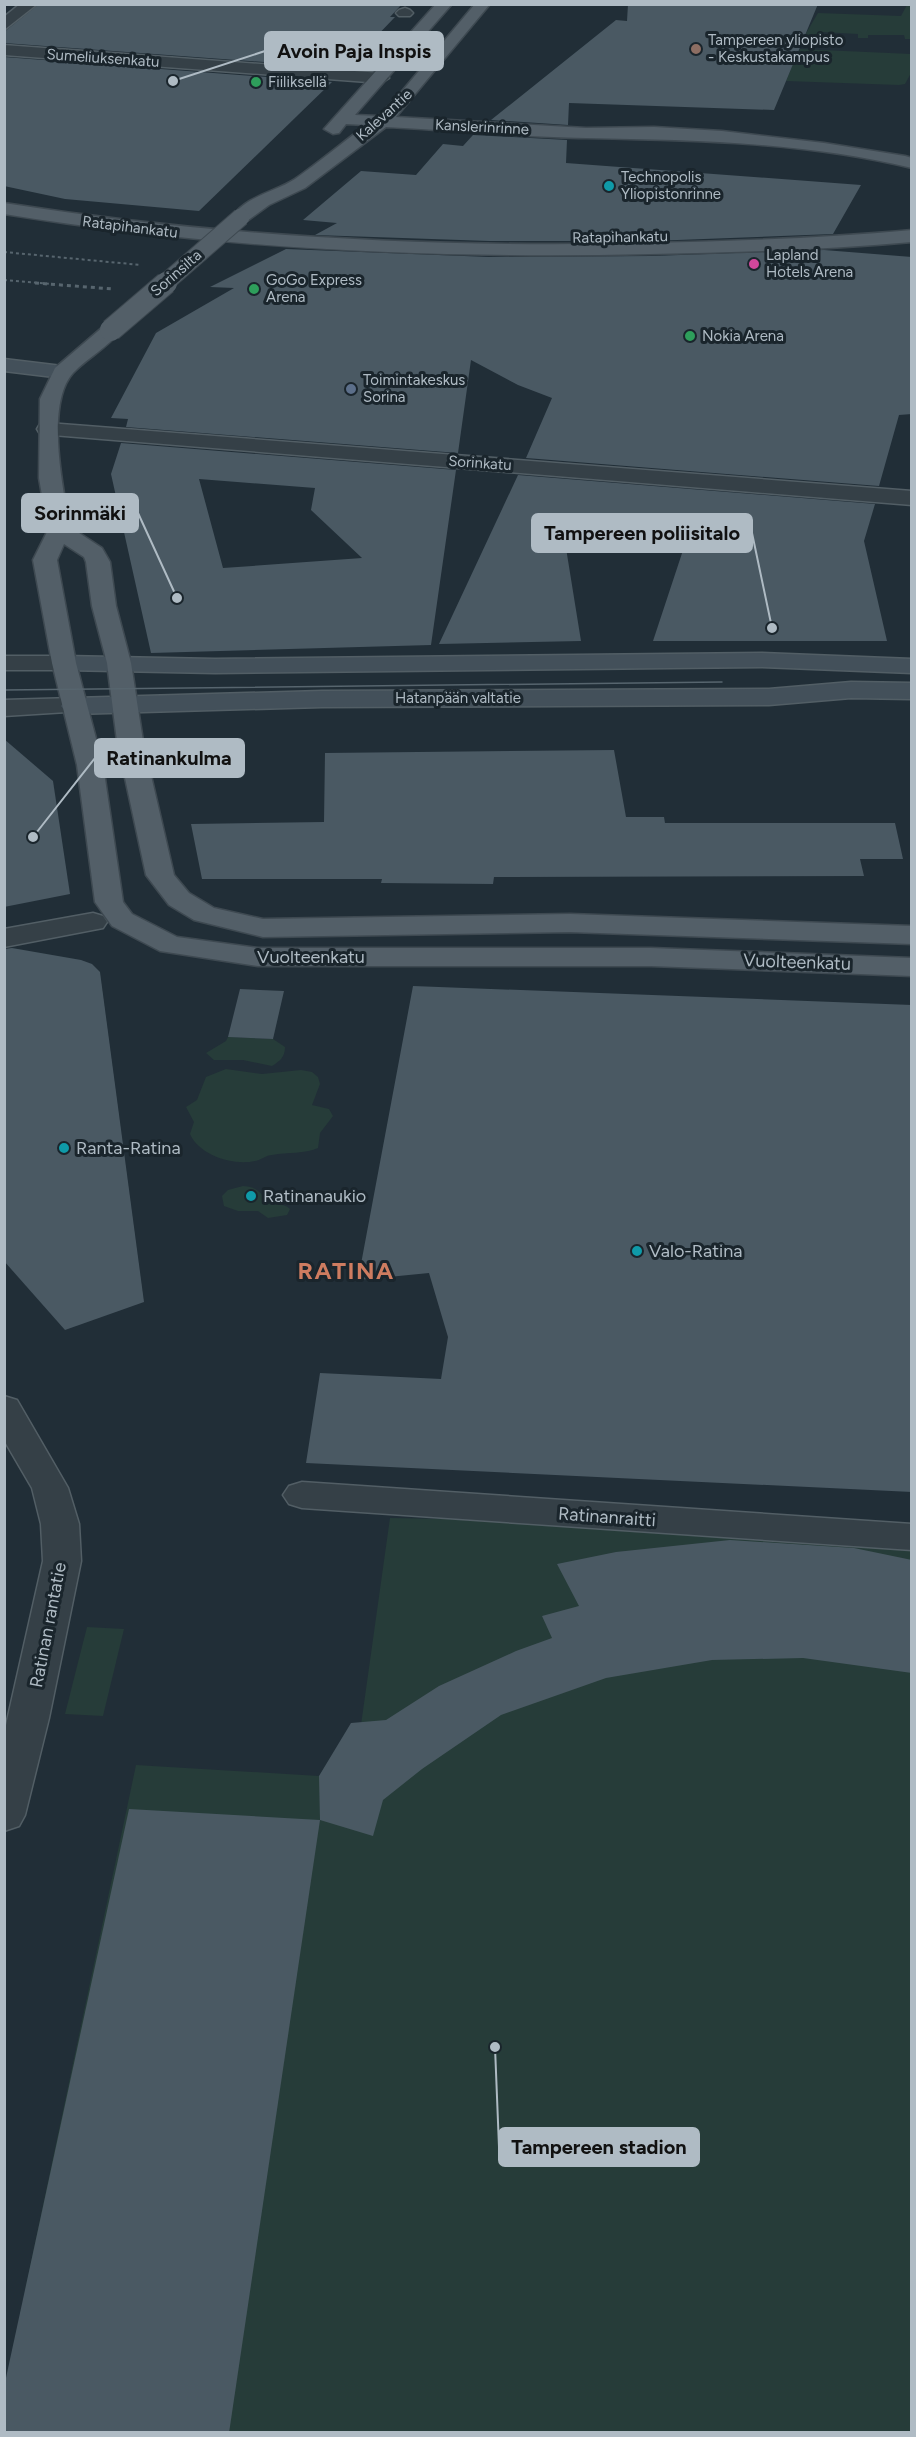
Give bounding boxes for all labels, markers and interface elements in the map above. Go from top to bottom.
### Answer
place label: Tampereen yliopisto - Keskustakampus [708,31,844,66]
callout: Avoin Paja Inspis [265,32,443,70]
text: Avoin Paja Inspis [277,39,431,63]
marker: Tampereen yliopisto - Keskustakampus [689,42,703,56]
street label: Sumeliuksenkatu [46,45,160,71]
place label: Fiiliksellä [268,73,327,91]
marker: Fiiliksellä [249,75,263,89]
street label: Kalevantie [352,85,416,145]
street label: Kanslerinrinne [435,116,529,138]
place label: Technopolis Yliopistonrinne [621,168,721,203]
marker: Technopolis Yliopistonrinne [602,179,616,193]
street label: Ratapihankatu [81,212,179,242]
street label: Ratapihankatu [572,227,668,247]
street label: Sorinsilta [147,246,205,300]
place label: Lapland Hotels Arena [766,246,853,281]
marker: Lapland Hotels Arena [747,257,761,271]
place label: GoGo Express Arena [266,271,362,306]
marker: GoGo Express Arena [247,282,261,296]
place label: Nokia Arena [702,327,784,345]
marker: Nokia Arena [683,329,697,343]
place label: Toimintakeskus Sorina [363,371,465,406]
marker: Toimintakeskus Sorina [344,382,358,396]
street label: Sorinkatu [448,452,512,474]
callout: Sorinmäki [22,494,138,532]
text: Sorinmäki [34,501,126,525]
callout: Tampereen poliisitalo [532,514,752,552]
text: Tampereen poliisitalo [544,521,740,545]
street label: Hatanpään valtatie [395,689,521,707]
callout: Ratinankulma [95,739,244,777]
text: Ratinankulma [106,746,232,770]
street label: Vuolteenkatu [257,946,365,968]
street label: Vuolteenkatu [743,949,851,975]
place label: Ranta-Ratina [76,1137,181,1159]
marker: Ranta-Ratina [57,1141,71,1155]
place label: Ratinanaukio [263,1185,366,1207]
marker: Ratinanaukio [244,1189,258,1203]
place label: Valo-Ratina [649,1240,743,1262]
marker: Valo-Ratina [630,1244,644,1258]
district label: RATINA [297,1256,395,1285]
street label: Ratinanraitti [557,1503,657,1531]
street label: Ratinan rantatie [25,1560,71,1690]
callout: Tampereen stadion [499,2128,699,2166]
text: Tampereen stadion [511,2135,687,2159]

